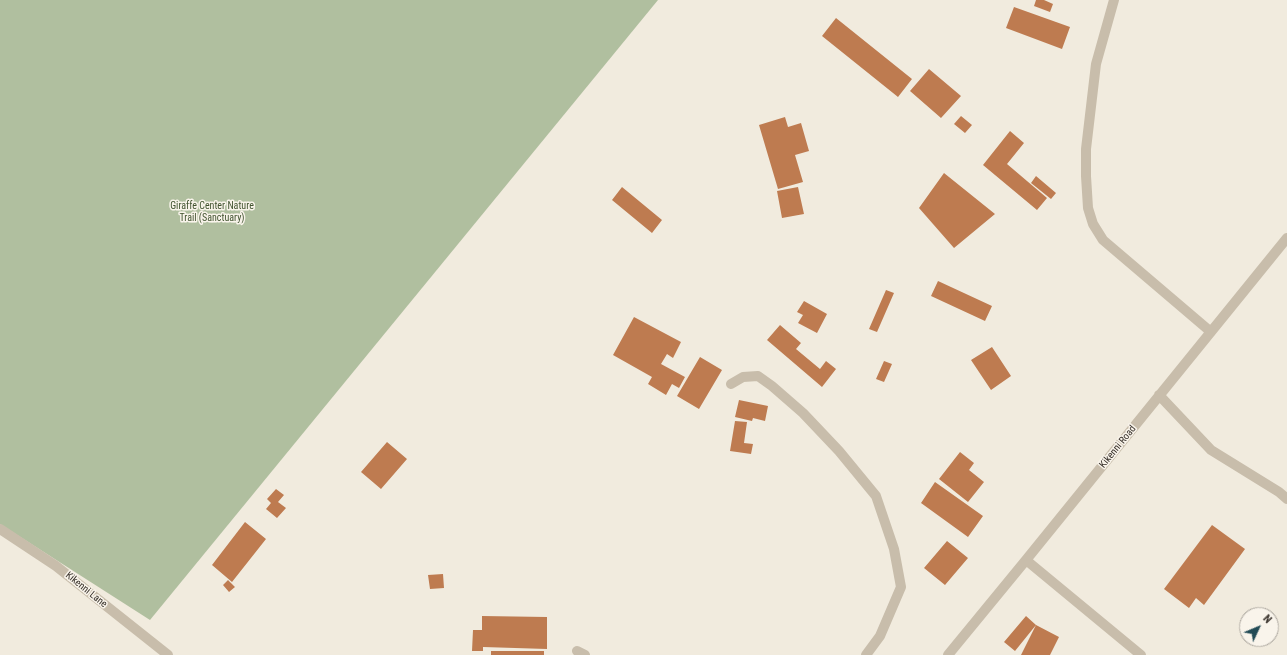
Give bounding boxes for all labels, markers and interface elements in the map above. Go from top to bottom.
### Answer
park label: Giraffe Center Nature Trail (Sanctuary) [170,200,254,224]
street label: Kikenni Road [1097,423,1139,471]
street label: Kikenni Lane [63,570,109,610]
north arrow [1239,607,1279,647]
text: N [1260,612,1274,626]

